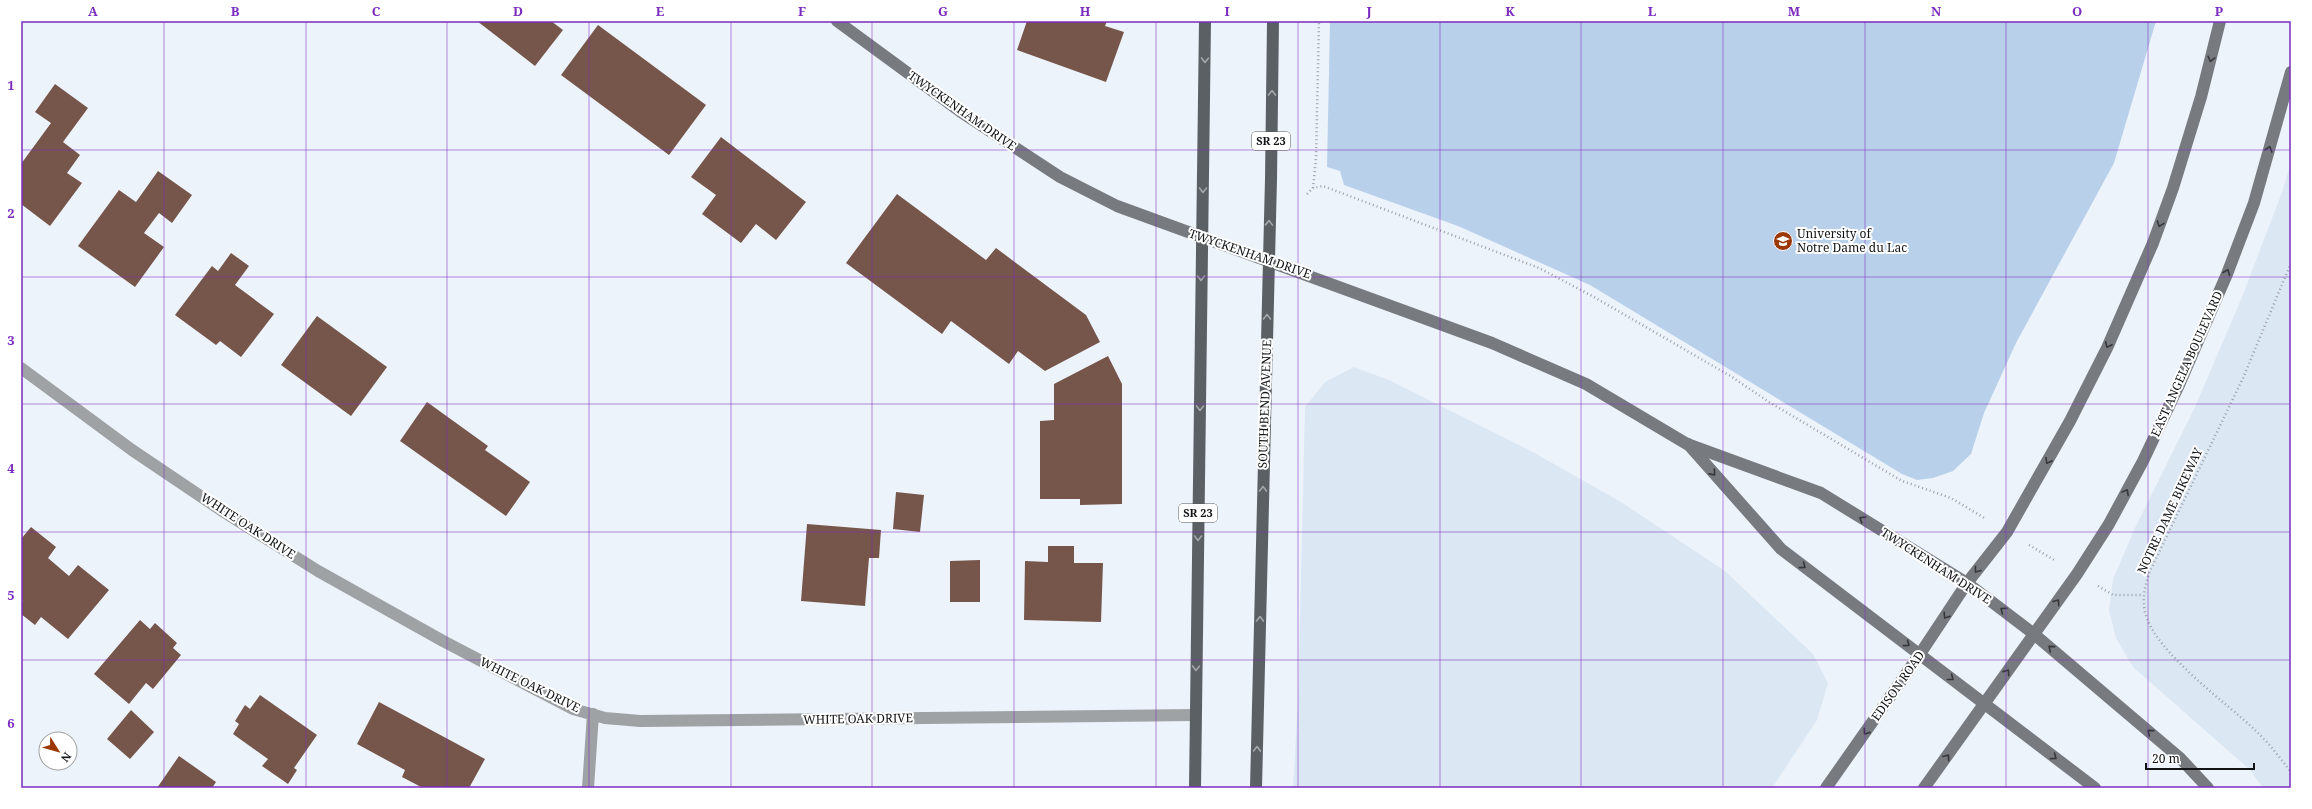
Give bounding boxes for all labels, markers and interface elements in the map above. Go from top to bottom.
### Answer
text: A [88,2,98,20]
text: B [231,2,240,20]
text: C [372,2,381,20]
text: D [513,2,523,20]
text: E [656,2,665,20]
text: F [798,2,806,20]
text: G [938,2,948,20]
text: H [1080,2,1091,20]
text: I [1224,2,1230,20]
text: J [1365,2,1372,20]
text: K [1505,2,1515,20]
text: L [1648,2,1657,20]
text: M [1788,2,1801,20]
text: N [1931,2,1942,20]
text: O [2072,2,2082,20]
text: P [2215,2,2224,20]
one-way arrow [2207,56,2215,62]
one-way arrow [1201,57,1209,63]
street label: TWYCKENHAM DRIVE [905,67,1020,154]
text: 1 [7,76,15,94]
one-way arrow [1268,90,1276,96]
road number: SR 23 [1252,132,1290,150]
one-way arrow [2264,146,2273,153]
one-way arrow [1198,187,1207,193]
text: 2 [7,204,15,222]
one-way arrow [1265,220,1274,226]
one-way arrow [2156,221,2164,228]
street label: TWYCKENHAM DRIVE [1187,225,1314,282]
place label: University of Notre Dame du Lac [1797,225,1907,256]
school or university icon: University of Notre Dame du Lac [1772,230,1794,252]
one-way arrow [2222,269,2230,277]
one-way arrow [1197,275,1205,281]
street label: EAST ANGELA BOULEVARD [2147,288,2226,439]
one-way arrow [1263,314,1271,320]
text: 3 [7,331,15,349]
street label: SOUTH BEND AVENUE [1254,339,1275,469]
one-way arrow [2105,341,2113,349]
one-way arrow [1196,405,1204,411]
street label: NOTRE DAME BIKEWAY [2133,445,2206,577]
one-way arrow [2046,457,2053,464]
text: 4 [7,459,15,477]
one-way arrow [1708,468,1715,475]
one-way arrow [1258,486,1267,492]
street label: WHITE OAK DRIVE [198,489,299,563]
one-way arrow [2122,489,2129,496]
road number: SR 23 [1179,504,1217,522]
one-way arrow [1859,516,1866,523]
street label: TWYCKENHAM DRIVE [1878,523,1995,608]
one-way arrow [1194,535,1202,541]
one-way arrow [1798,561,1805,568]
one-way arrow [1975,565,1982,572]
text: 5 [7,586,15,604]
one-way arrow [2052,599,2060,606]
one-way arrow [2001,608,2008,615]
one-way arrow [1944,611,1951,618]
one-way arrow [1256,616,1264,622]
one-way arrow [1902,639,1909,646]
one-way arrow [2048,645,2056,652]
street label: EDISON ROAD [1867,647,1928,724]
street label: WHITE OAK DRIVE [477,653,583,716]
one-way arrow [1192,665,1200,671]
one-way arrow [2002,670,2009,677]
one-way arrow [1947,674,1954,681]
street label: WHITE OAK DRIVE [803,709,913,728]
text: 6 [7,714,15,732]
one-way arrow [1863,728,1870,735]
one-way arrow [2147,730,2155,737]
north arrow [38,731,78,771]
scale bar [2146,745,2254,771]
one-way arrow [1253,746,1261,752]
text: N [58,749,75,766]
text: 20 m [2152,750,2180,767]
one-way arrow [2050,753,2057,760]
one-way arrow [1942,754,1949,761]

